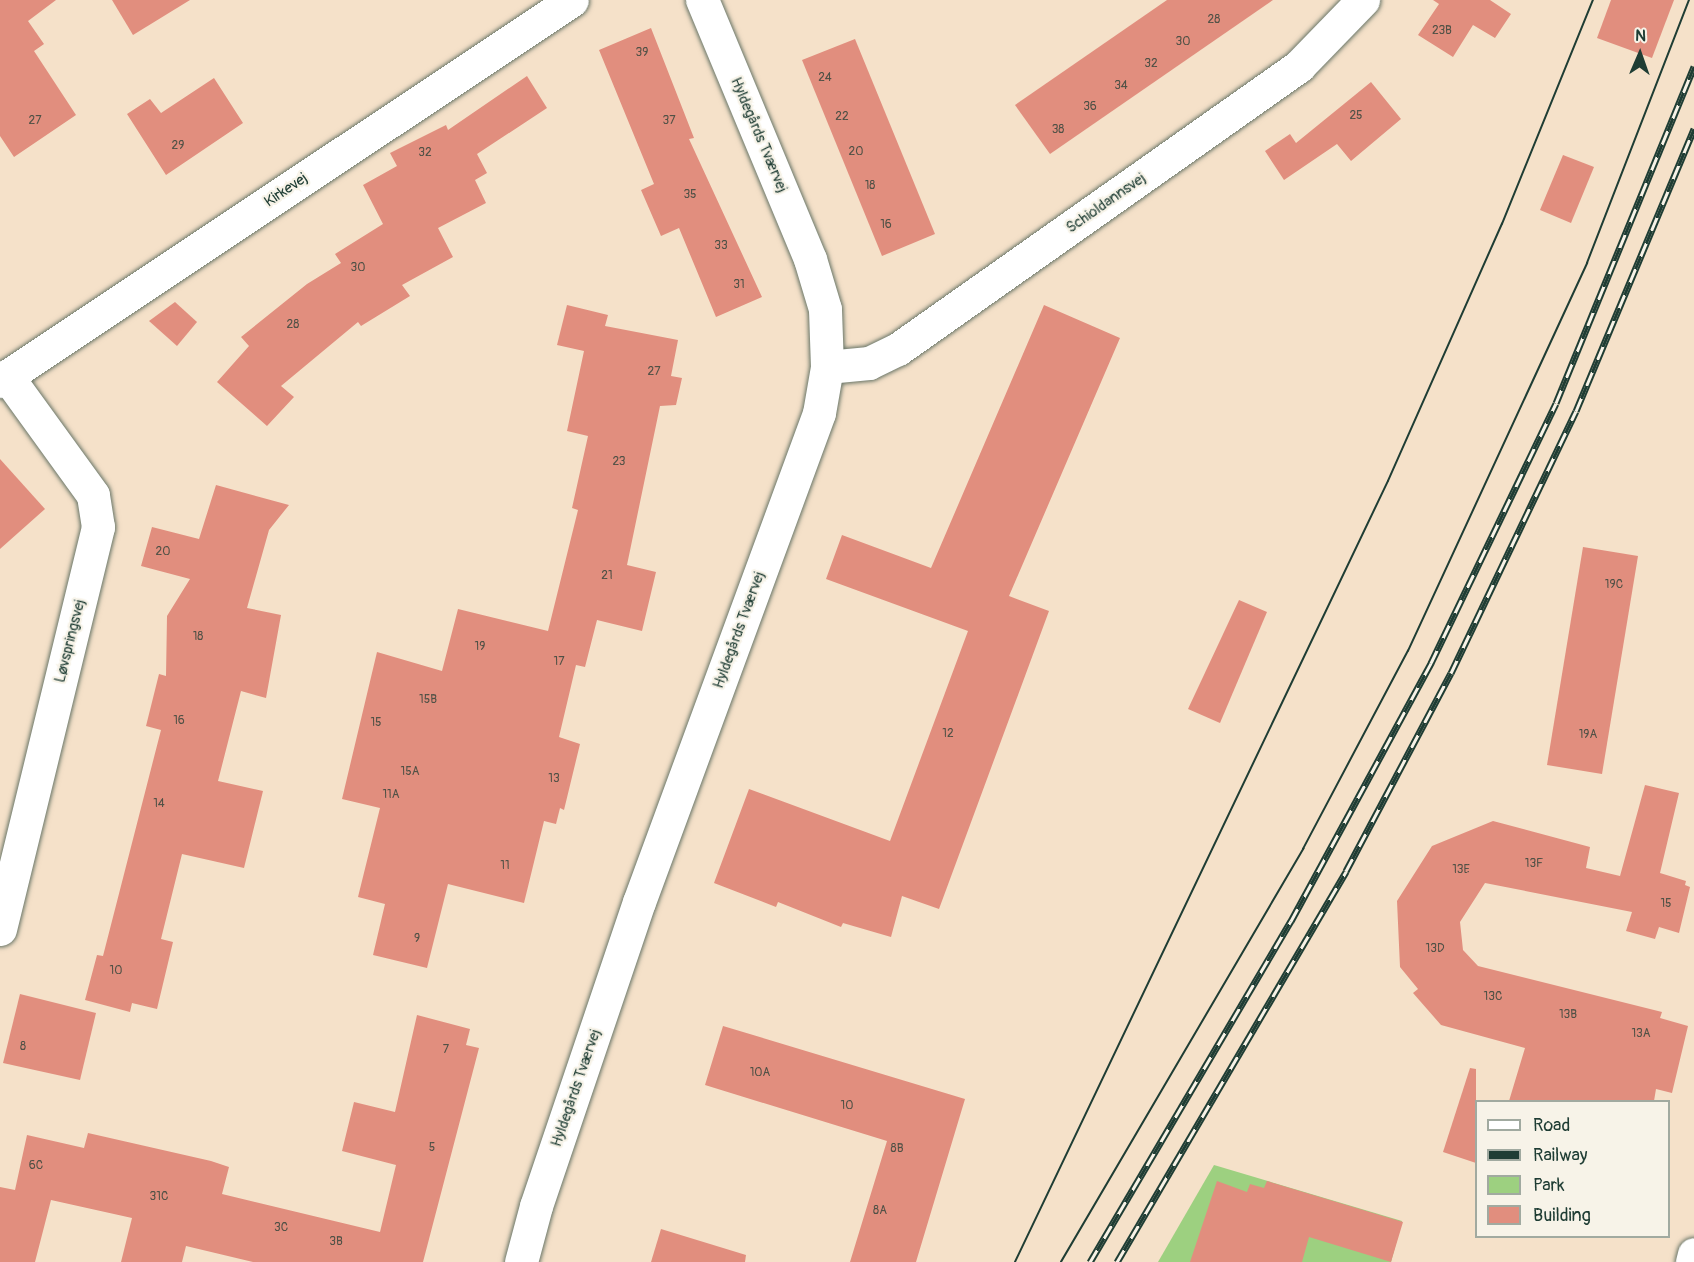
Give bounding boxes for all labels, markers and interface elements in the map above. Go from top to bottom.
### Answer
house number: 28 [1208,13,1220,27]
house number: 23B [1432,24,1452,38]
north arrow [1610,24,1670,84]
text: N [1635,26,1646,46]
house number: 30 [1176,35,1190,49]
house number: 39 [636,46,648,60]
house number: 32 [1144,57,1158,71]
house number: 24 [818,71,832,85]
street label: Hyldegårds Tværvej [727,75,791,195]
house number: 34 [1114,79,1128,93]
house number: 36 [1083,100,1097,114]
house number: 25 [1349,109,1363,123]
house number: 22 [835,110,849,124]
house number: 27 [28,114,42,128]
house number: 37 [662,114,676,128]
house number: 38 [1052,123,1064,137]
house number: 29 [172,139,184,153]
house number: 20 [849,145,863,159]
house number: 32 [418,146,432,160]
street label: Kirkevej [261,169,311,211]
street label: Schioldannsvej [1063,169,1149,237]
house number: 18 [865,179,875,193]
house number: 35 [683,188,697,202]
house number: 16 [880,218,892,232]
house number: 33 [714,239,728,253]
house number: 30 [351,261,365,275]
house number: 31 [733,278,745,292]
house number: 28 [287,318,299,332]
house number: 27 [647,365,661,379]
house number: 23 [612,455,626,469]
house number: 20 [156,545,170,559]
house number: 21 [601,569,613,583]
street label: Hyldegårds Tværvej [709,569,769,691]
house number: 19C [1605,578,1623,592]
street label: Løvspringsvej [51,597,89,685]
house number: 18 [193,630,203,644]
house number: 19 [475,640,485,654]
house number: 17 [553,655,565,669]
house number: 15B [419,693,437,707]
house number: 16 [173,714,185,728]
house number: 15 [370,716,382,730]
house number: 12 [942,727,954,741]
house number: 19A [1579,728,1597,742]
house number: 15A [401,765,419,779]
house number: 13 [548,772,560,786]
house number: 11A [382,788,400,802]
house number: 14 [153,797,165,811]
house number: 13F [1525,857,1543,871]
house number: 11 [500,859,510,873]
house number: 13E [1452,863,1470,877]
house number: 15 [1660,897,1672,911]
house number: 9 [414,932,420,946]
house number: 13D [1426,942,1444,956]
house number: 10 [110,964,122,978]
house number: 13C [1484,990,1502,1004]
house number: 13B [1559,1008,1577,1022]
street label: Hyldegårds Tværvej [547,1027,605,1149]
house number: 13A [1631,1027,1651,1041]
house number: 8 [20,1040,26,1054]
house number: 7 [443,1043,449,1057]
house number: 10A [750,1066,770,1080]
house number: 10 [841,1099,853,1113]
legend [1475,1100,1670,1238]
text: Road [1533,1114,1570,1137]
house number: 5 [429,1141,435,1155]
house number: 8B [891,1142,903,1156]
text: Railway [1533,1144,1588,1167]
house number: 6C [29,1159,43,1173]
text: Park [1533,1174,1565,1197]
house number: 31C [150,1190,168,1204]
house number: 8A [873,1204,887,1218]
text: Building [1533,1204,1591,1227]
house number: 3C [274,1221,288,1235]
house number: 3B [329,1235,343,1249]

